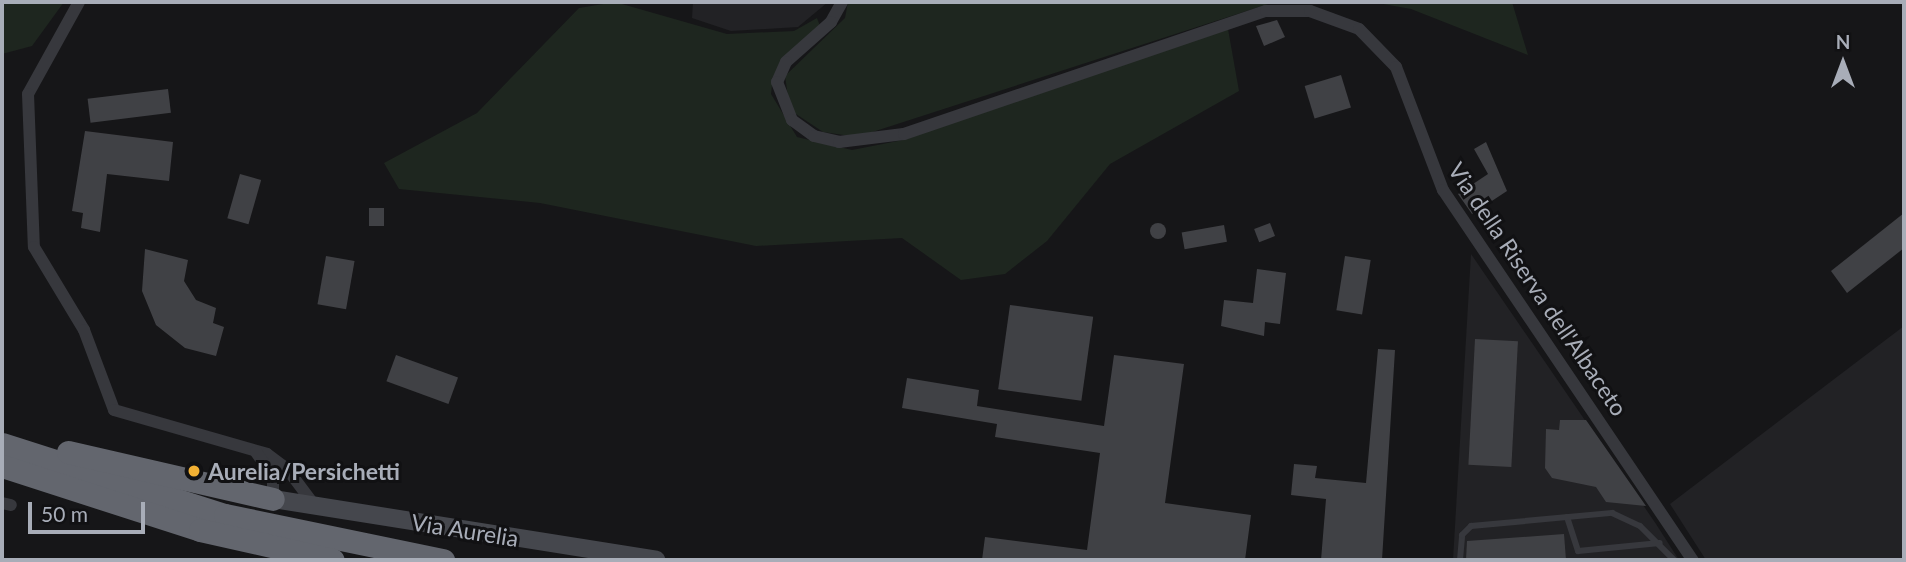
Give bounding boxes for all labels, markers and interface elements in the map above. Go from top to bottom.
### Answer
north arrow [1808,28,1878,98]
text: N [1836,30,1850,53]
street label: Via della Riserva dell'Albaceto [1443,157,1633,421]
place label: Aurelia/Persichetti [208,457,400,485]
marker: Aurelia/Persichetti [186,463,202,479]
scale bar [32,489,149,532]
text: 50 m [41,501,88,526]
street label: Via Aurelia [409,508,521,552]

